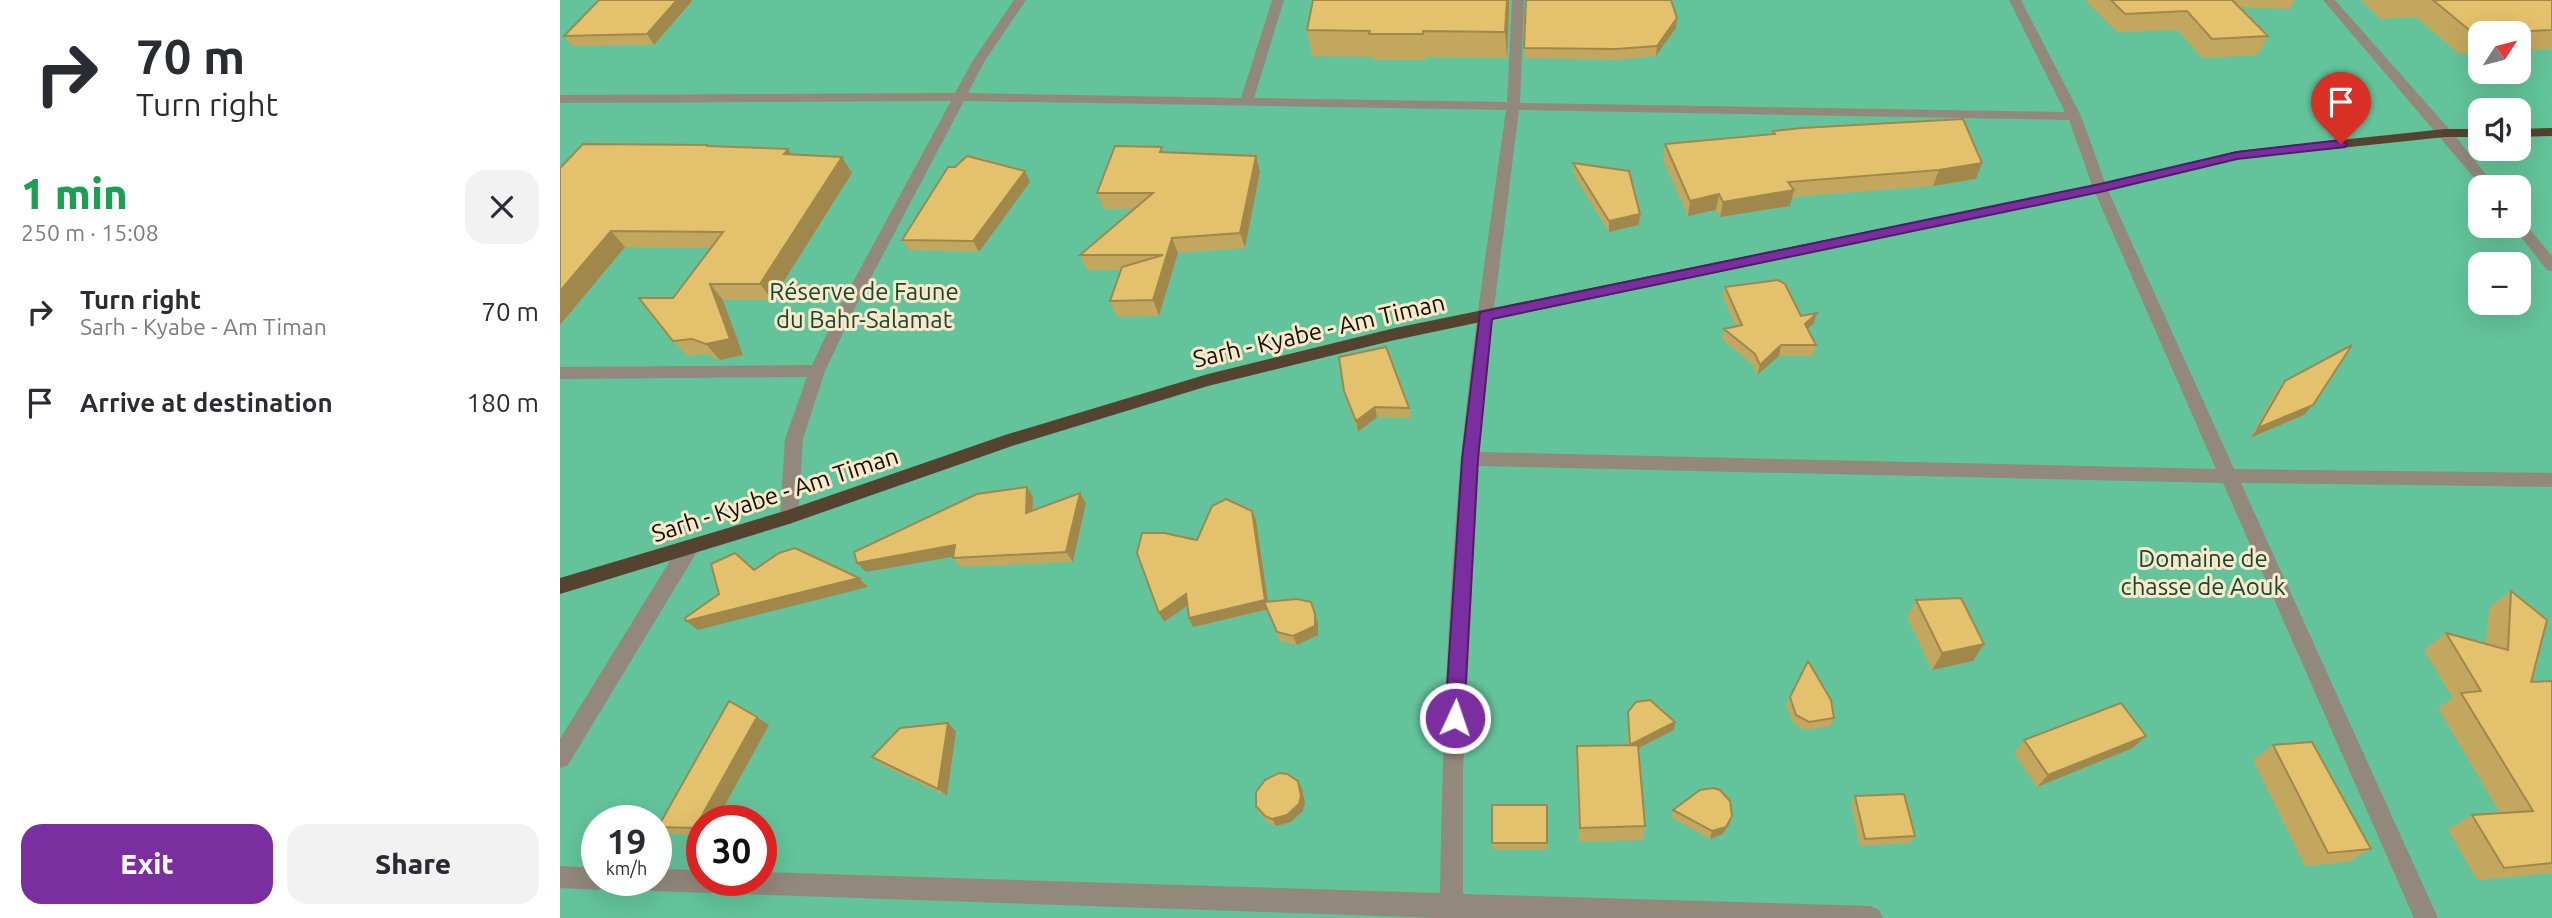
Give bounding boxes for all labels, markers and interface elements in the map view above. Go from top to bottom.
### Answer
north arrow [2468,21,2530,84]
map controls [2468,21,2531,315]
icon: right [21,28,112,119]
text: 70 m [136,28,245,83]
pin [2311,72,2371,144]
icon: arrive [2322,83,2360,121]
text: Turn right [136,86,278,122]
button: sound [2468,98,2531,161]
text: 1 min [21,170,128,217]
button: close [465,170,539,244]
button: + [2468,175,2531,238]
text: 250 m · 15:08 [21,220,159,245]
button: − [2468,252,2531,315]
park label: Réserve de Faune du Bahr-Salamat [769,278,959,333]
text: Turn right [80,285,201,314]
street label: Sarh - Kyabe - Am Timan [1190,288,1447,373]
icon: right [21,293,59,331]
text: 70 m [481,297,539,326]
text: Sarh - Kyabe - Am Timan [80,314,327,339]
icon: arrive [21,384,59,422]
text: Arrive at destination [80,388,333,417]
text: 180 m [467,388,539,417]
street label: Sarh - Kyabe - Am Timan [648,442,901,547]
park label: Domaine de chasse de Aouk [2121,545,2286,600]
position arrow [1418,681,1492,755]
speed limit sign: 30 [686,805,777,896]
text: 19 [607,821,646,861]
button: Exit [21,824,273,904]
button: Share [287,824,539,904]
text: km/h [606,858,647,878]

